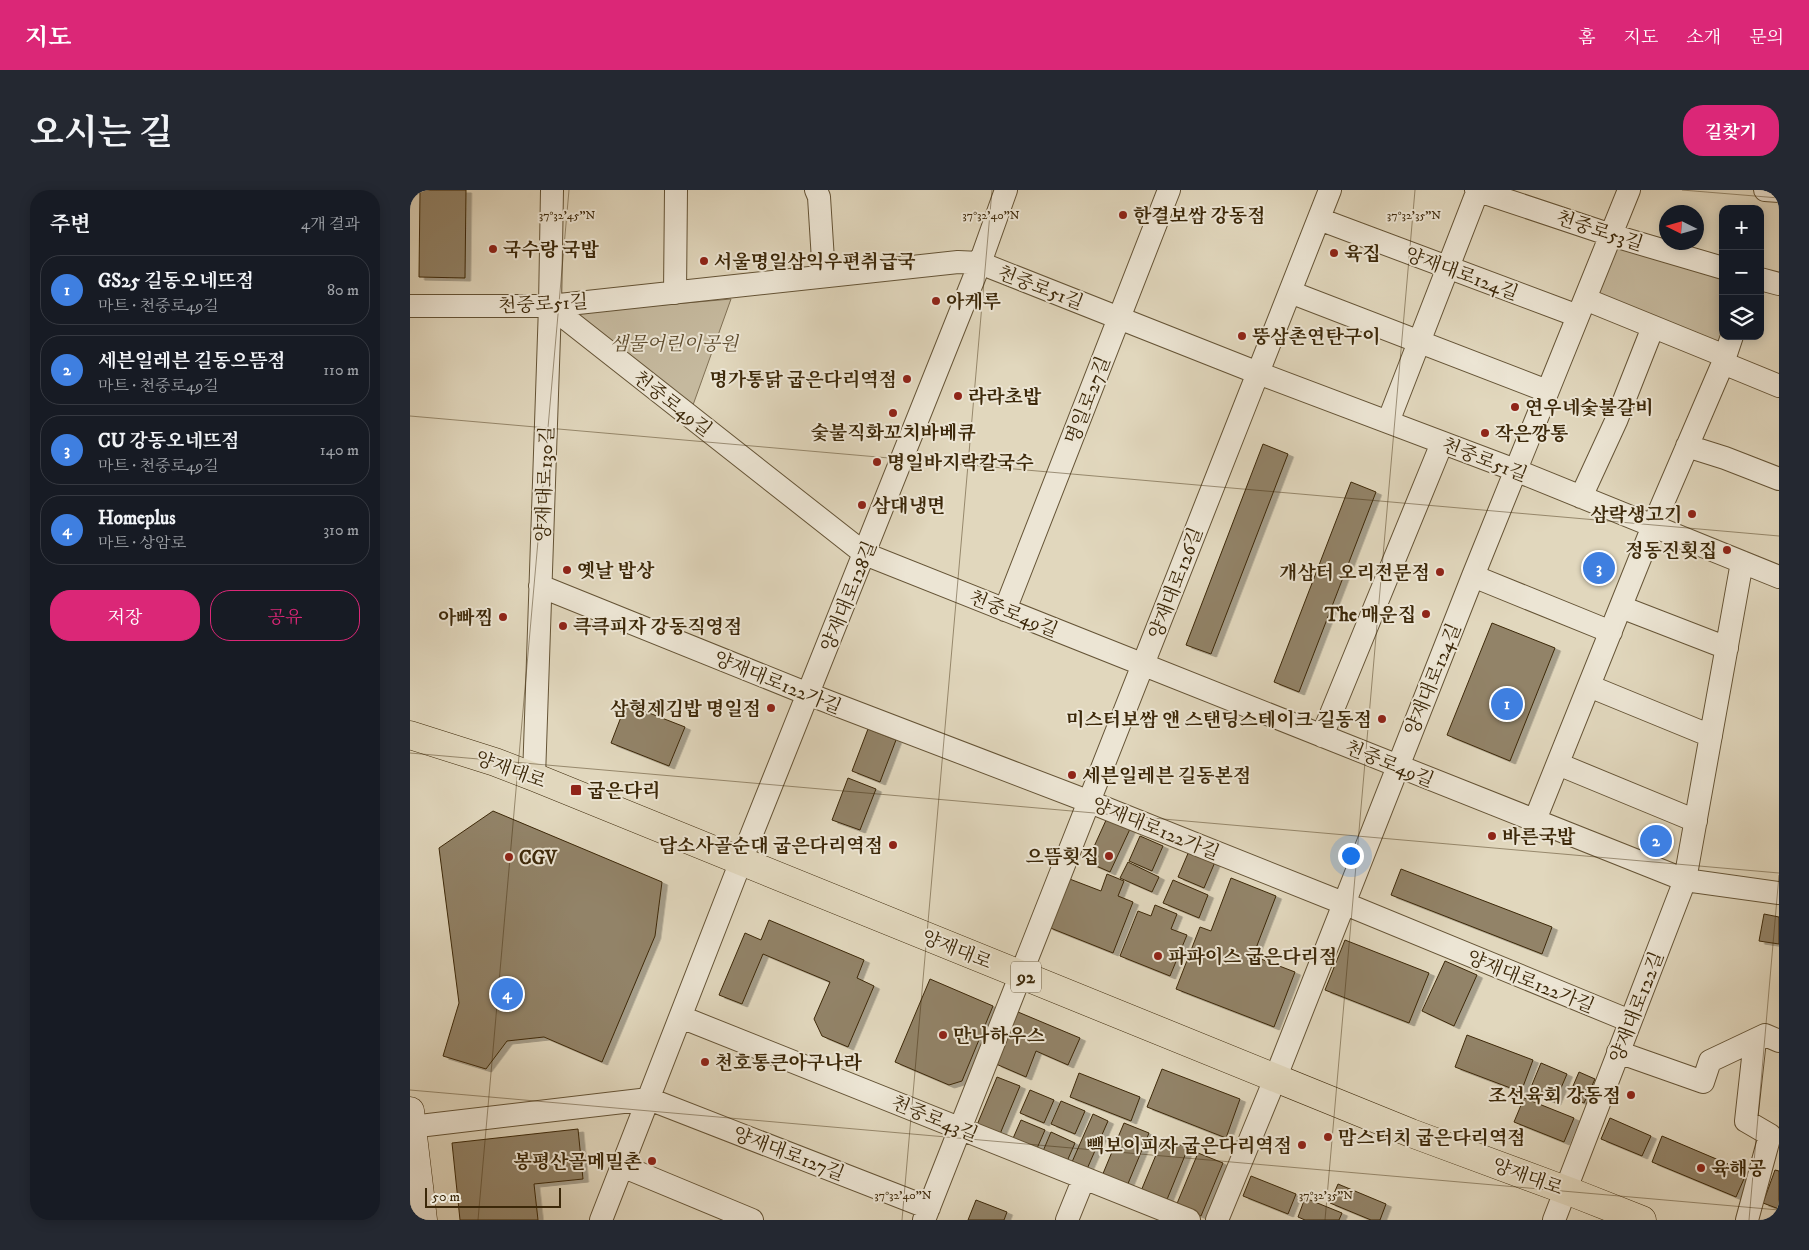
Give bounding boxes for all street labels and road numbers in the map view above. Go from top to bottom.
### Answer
street label: 천중로53길 [1553,207,1646,256]
street label: 양재대로124길 [1402,243,1521,306]
street label: 천중로51길 [994,262,1087,315]
street label: 천중로51길 [498,291,589,318]
street label: 명일로27길 [1061,353,1116,448]
street label: 천중로49길 [628,366,716,442]
street label: 양재대로130길 [532,426,559,542]
street label: 천중로51길 [1438,434,1531,487]
street label: 양재대로126길 [1145,524,1208,643]
street label: 양재대로128길 [817,538,882,655]
street label: 천중로49길 [966,586,1061,643]
street label: 양재대로124길 [1400,620,1466,739]
street label: 양재대로122가길 [710,647,845,719]
street label: 천중로49길 [1342,736,1437,793]
street label: 양재대로 [472,747,549,794]
street label: 양재대로122가길 [1088,793,1223,865]
street label: 양재대로 [918,926,995,975]
street label: 양재대로122가길 [1463,946,1598,1018]
street label: 양재대로122길 [1606,949,1669,1066]
road number: 92 [1011,962,1041,992]
street label: 천중로43길 [888,1092,981,1147]
street label: 양재대로127길 [729,1123,847,1186]
street label: 양재대로 [1489,1154,1566,1201]

